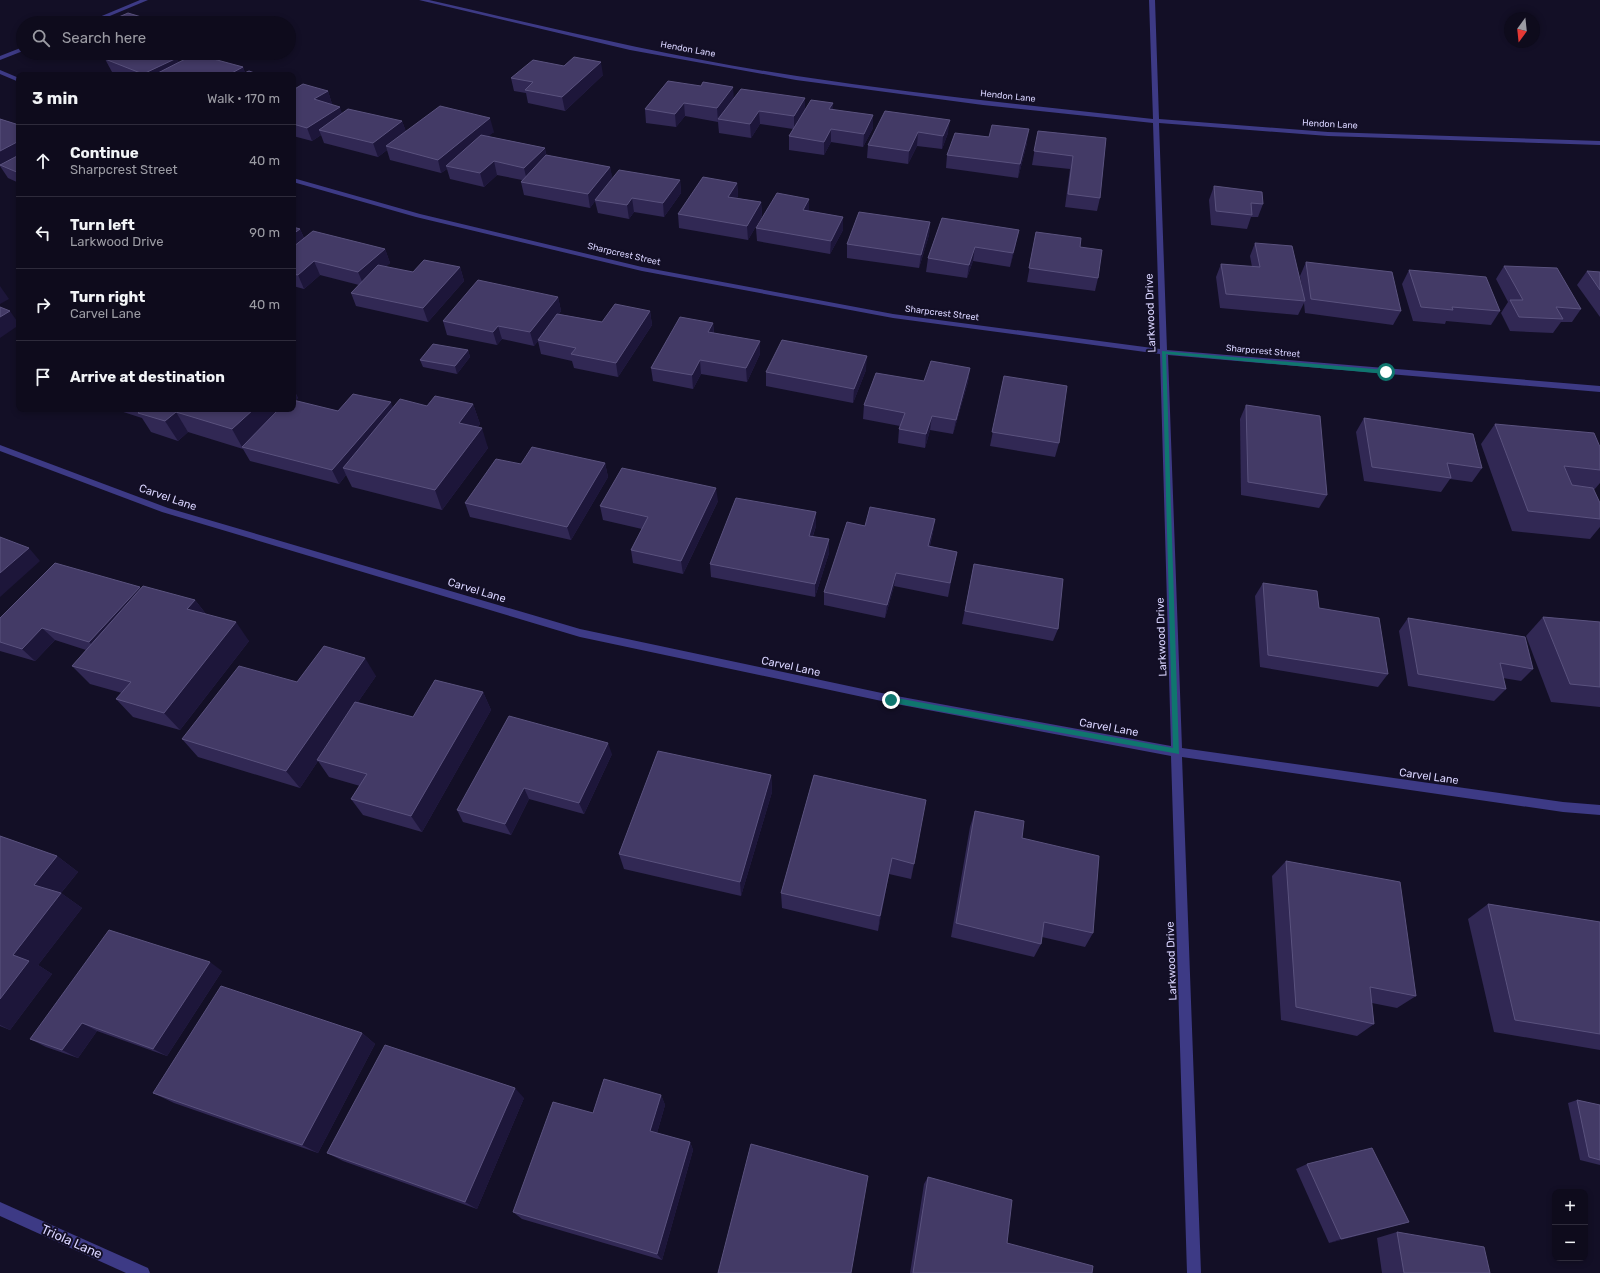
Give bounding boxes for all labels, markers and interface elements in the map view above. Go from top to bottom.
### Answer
north arrow [1504,12,1540,48]
search box [16,16,296,60]
icon: search [30,27,52,49]
text: Search here [62,29,146,47]
street label: Hendon Lane [660,39,716,59]
text: 3 min [32,88,78,108]
street label: Hendon Lane [980,88,1036,104]
text: Walk · 170 m [207,91,280,106]
street label: Hendon Lane [1302,118,1358,130]
text: Continue [70,144,139,162]
icon: ahead [32,150,54,172]
text: 40 m [249,153,280,168]
text: Sharpcrest Street [70,162,178,177]
text: Turn left [70,216,135,234]
icon: left [32,222,54,244]
text: 90 m [249,225,280,240]
text: Larkwood Drive [70,234,164,249]
street label: Sharpcrest Street [587,241,662,267]
street label: Larkwood Drive [1143,273,1158,353]
text: Turn right [70,288,145,306]
icon: right [32,294,54,316]
text: 40 m [249,297,280,312]
street label: Sharpcrest Street [904,303,980,323]
text: Carvel Lane [70,306,141,321]
street label: Sharpcrest Street [1225,343,1301,359]
route start [1377,363,1395,381]
icon: arrive [32,366,54,388]
text: Arrive at destination [70,368,225,386]
street label: Carvel Lane [137,482,198,513]
street label: Carvel Lane [446,575,507,605]
street label: Larkwood Drive [1154,597,1169,677]
street label: Carvel Lane [760,654,822,679]
route end [882,691,900,709]
street label: Carvel Lane [1078,716,1140,739]
street label: Carvel Lane [1398,766,1460,787]
street label: Larkwood Drive [1164,921,1179,1001]
map controls [1552,1189,1588,1261]
button: + [1552,1189,1588,1225]
street label: Triola Lane [39,1221,105,1262]
button: − [1552,1225,1588,1261]

